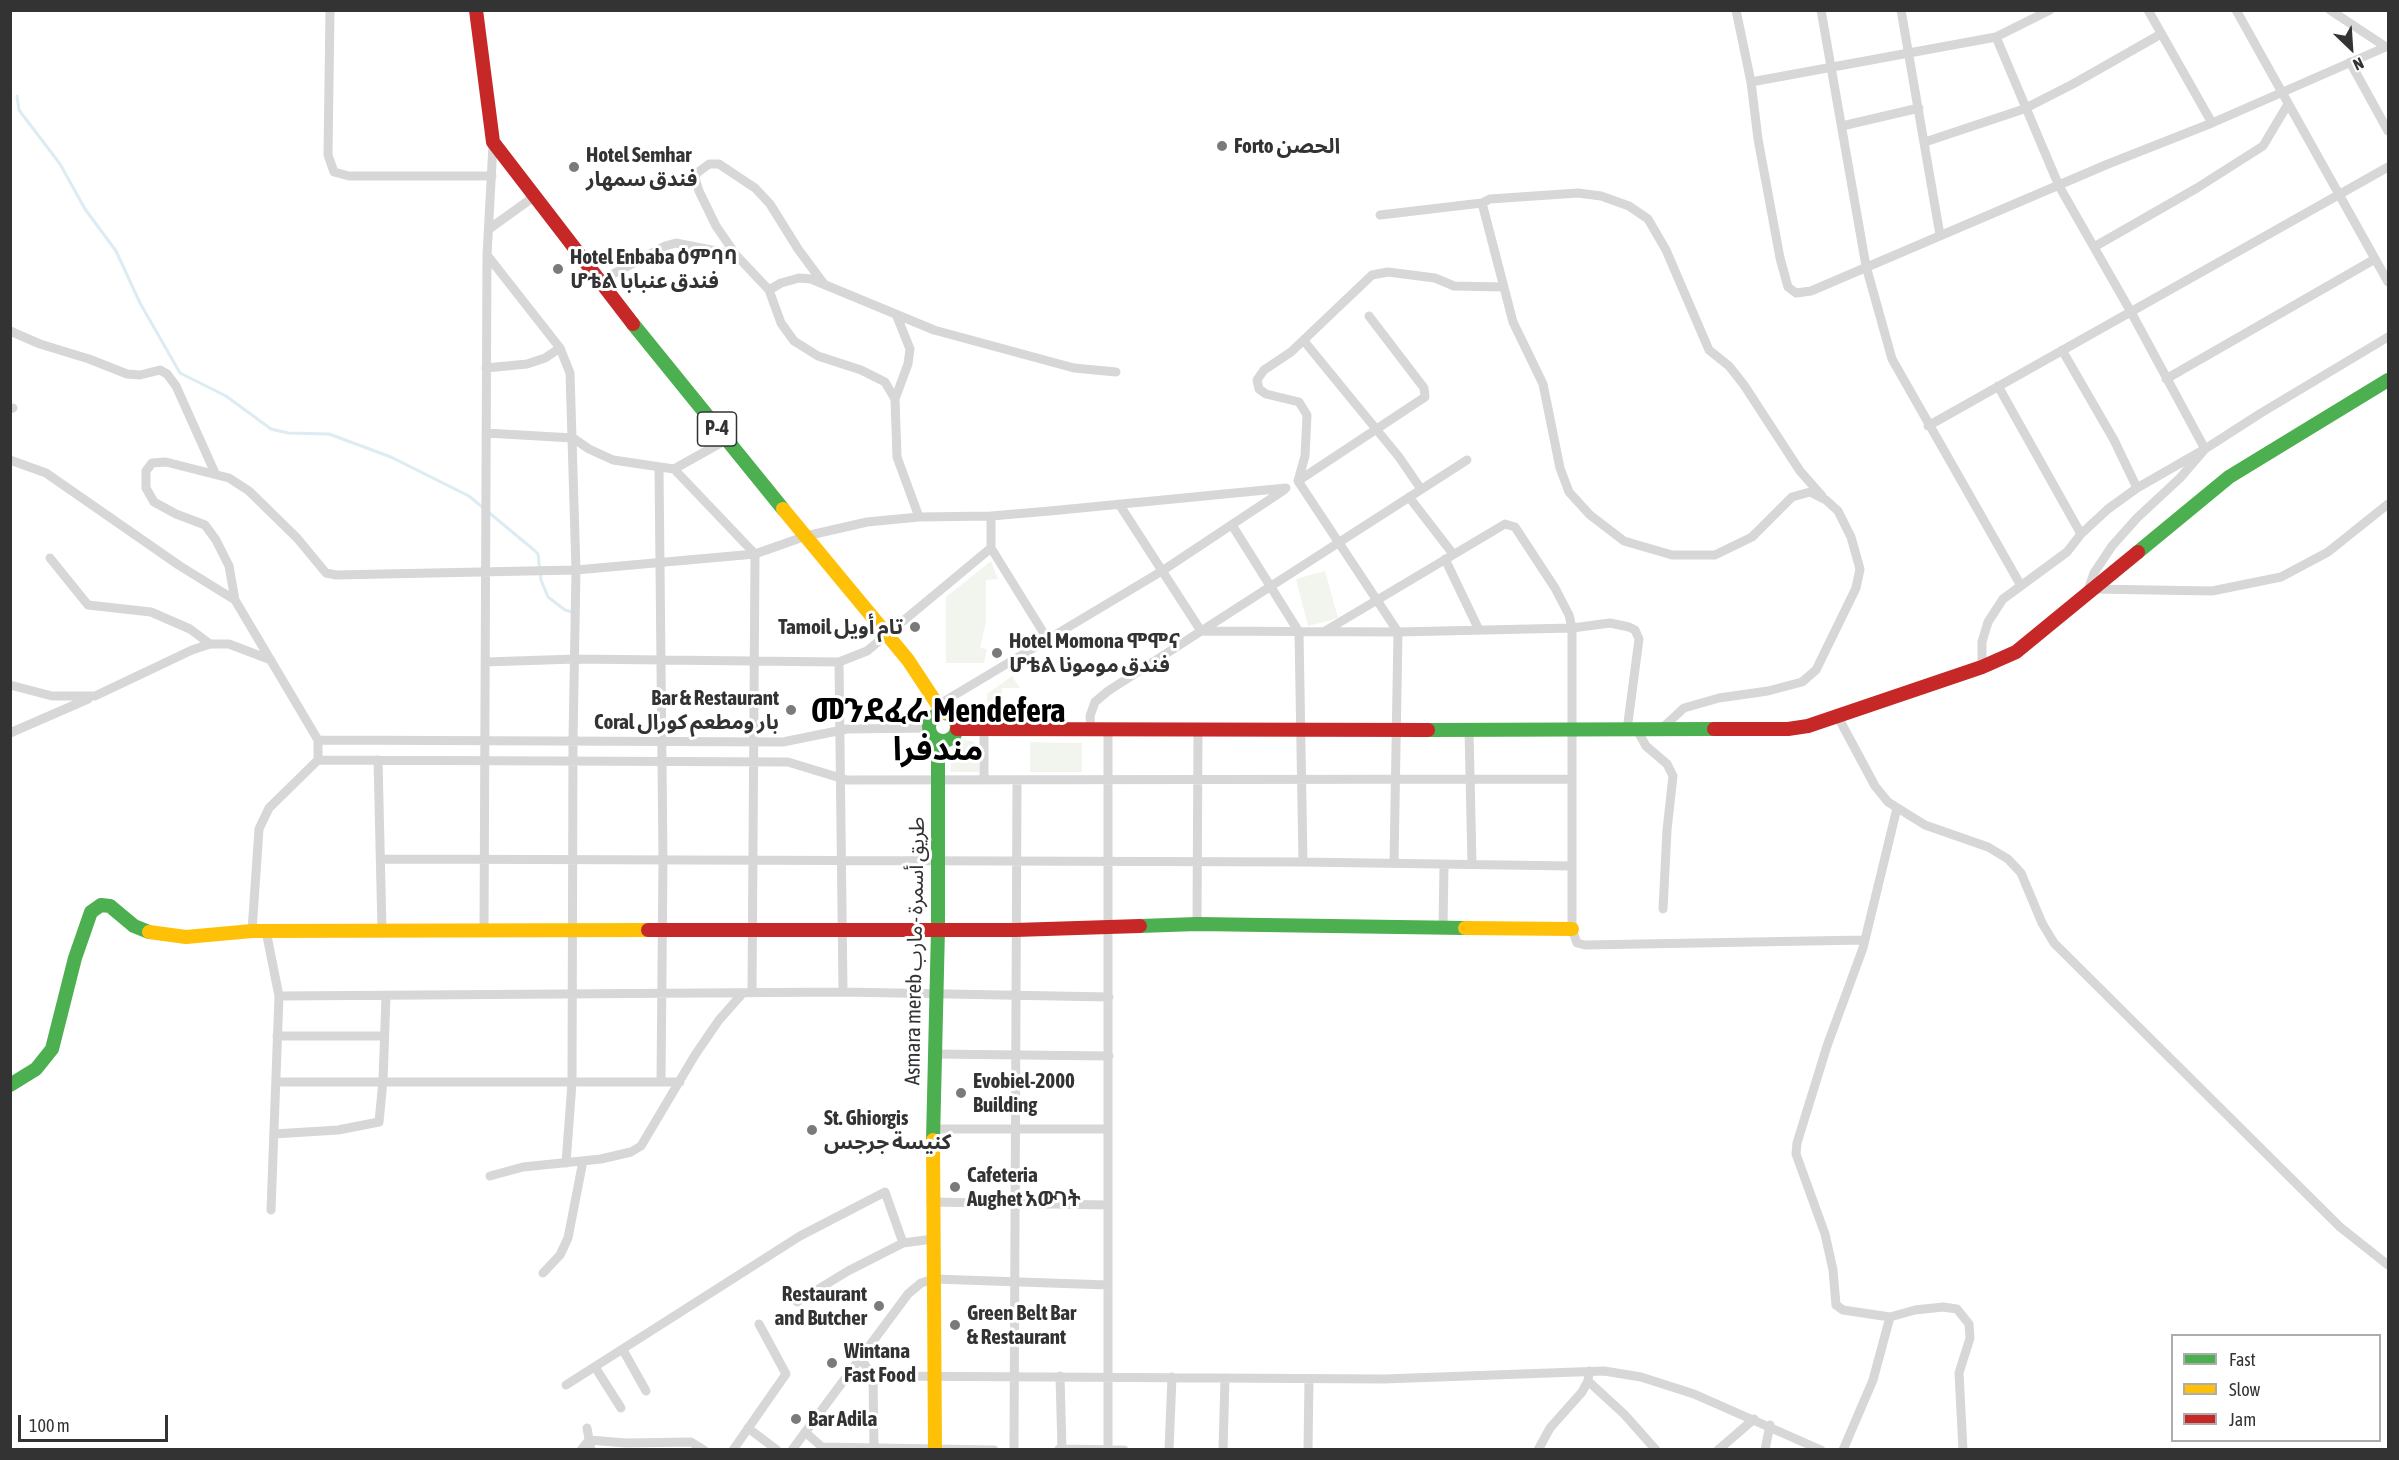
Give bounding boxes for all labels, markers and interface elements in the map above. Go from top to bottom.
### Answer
north arrow [2321,18,2381,78]
text: N [2351,54,2367,74]
place label: Forto الحصن [1234,133,1340,159]
marker: Forto الحصن [1215,139,1229,153]
place label: Hotel Semhar فندق سمهار [586,142,697,192]
marker: Hotel Semhar فندق سمهار [567,160,581,174]
place label: Hotel Enbaba ዕምባባ ሆቴል فندق عنبابا [570,244,737,294]
marker: Hotel Enbaba ዕምባባ ሆቴል فندق عنبابا [551,262,565,276]
road number: P-4 [698,412,736,446]
place label: Tamoil تام أويل [778,614,903,640]
marker: Tamoil تام أويل [908,620,922,634]
place label: Hotel Momona ሞሞና ሆቴል فندق مومونا [1009,628,1180,678]
marker: Hotel Momona ሞሞና ሆቴል فندق مومونا [990,646,1004,660]
place label: Bar & Restaurant Coral بار ومطعم كورال [594,685,779,735]
district label: መንደፈራ Mendefera مندفرا [811,692,1065,770]
marker: Bar & Restaurant Coral بار ومطعم كورال [784,703,798,717]
street label: Asmara mereb طريق أسمرة - مارب [900,817,930,1085]
place label: Evobiel-2000 Building [973,1068,1075,1118]
marker: Evobiel-2000 Building [954,1086,968,1100]
place label: St. Ghiorgis كنيسة جرجس [824,1105,951,1155]
marker: St. Ghiorgis كنيسة جرجس [805,1123,819,1137]
place label: Cafeteria Aughet አውገት [967,1162,1081,1212]
marker: Cafeteria Aughet አውገት [948,1180,962,1194]
place label: Restaurant and Butcher [775,1281,867,1331]
marker: Restaurant and Butcher [872,1299,886,1313]
place label: Green Belt Bar & Restaurant [967,1300,1076,1350]
marker: Green Belt Bar & Restaurant [948,1318,962,1332]
legend [2171,1334,2381,1442]
place label: Wintana Fast Food [844,1338,916,1388]
text: Fast [2229,1349,2256,1370]
marker: Wintana Fast Food [825,1356,839,1370]
text: Slow [2229,1379,2260,1400]
scale bar [21,1403,171,1441]
place label: Bar Adila [808,1406,877,1432]
text: Jam [2229,1409,2256,1430]
marker: Bar Adila [789,1412,803,1426]
text: 100 m [29,1415,70,1436]

